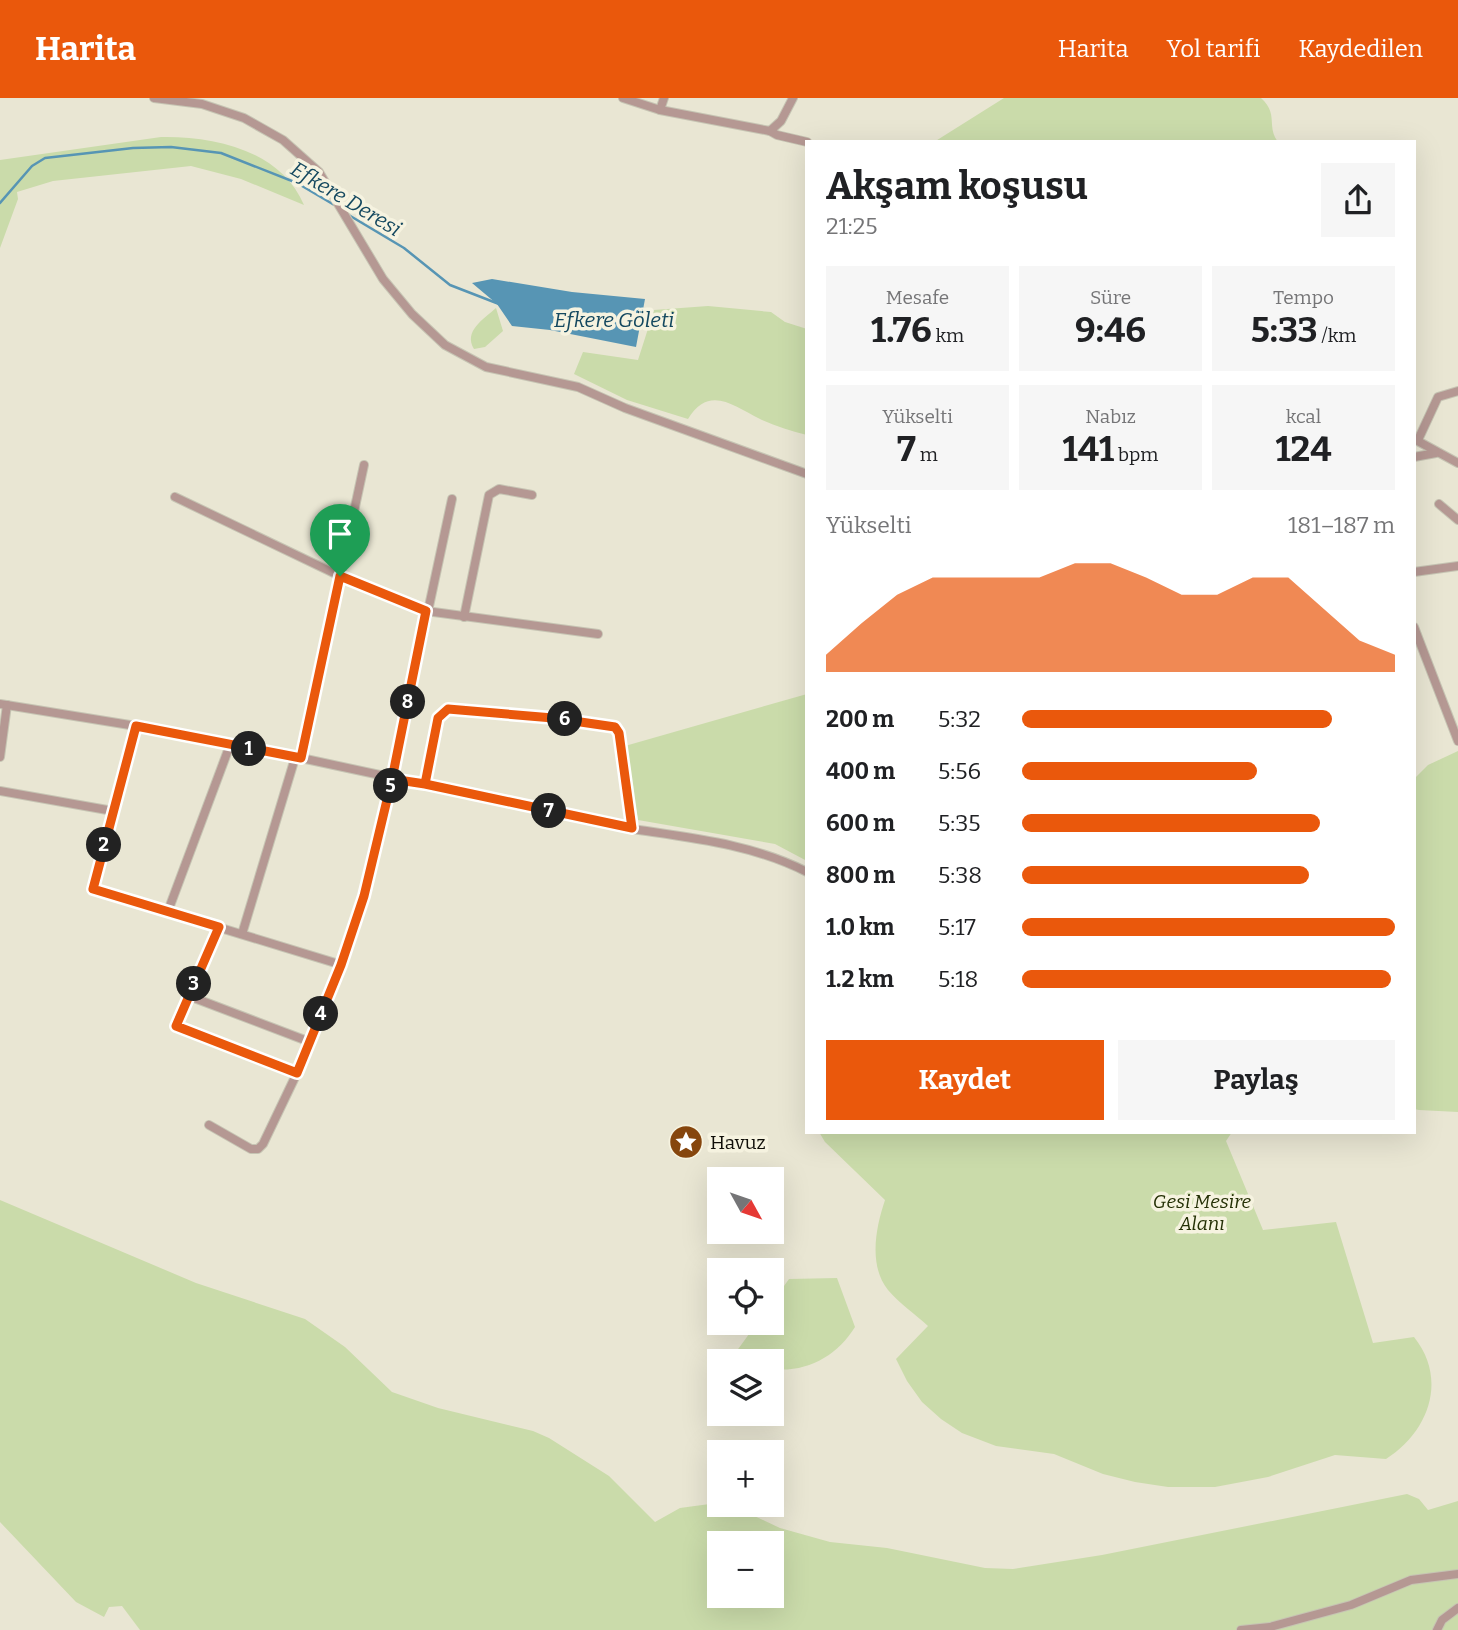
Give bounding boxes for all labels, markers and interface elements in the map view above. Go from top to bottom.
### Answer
text: Harita [35,29,136,69]
text: Harita [1058,35,1129,63]
text: Yol tarifi [1167,35,1260,63]
text: Kaydedilen [1298,35,1423,63]
water label: Efkere Deresi [286,156,406,242]
text: Akşam koşusu [826,163,1088,209]
button: share [1321,163,1395,237]
text: 21:25 [826,212,878,240]
text: Mesafe [886,286,949,309]
text: Süre [1090,286,1131,309]
text: Tempo [1273,286,1334,309]
water label: Efkere Göleti [554,307,674,333]
text: 1.76 [871,309,932,351]
text: 9:46 [1075,309,1146,351]
text: 5:33 [1251,309,1318,351]
text: km [932,324,964,347]
text: /km [1318,324,1356,347]
text: Yükselti [882,405,953,428]
text: Nabız [1085,405,1136,428]
text: kcal [1286,405,1321,428]
text: 7 [897,428,916,470]
text: 141 [1063,428,1114,470]
text: 124 [1275,428,1332,470]
text: m [916,443,938,466]
text: bpm [1114,443,1158,466]
pin [310,504,370,576]
text: Yükselti [826,511,912,539]
text: 181–187 m [1288,511,1395,539]
icon: arrive [321,515,359,553]
pin: 8 [390,684,426,720]
text: 8 [402,690,413,713]
pin: 6 [548,702,582,736]
text: 200 m [826,705,894,733]
text: 5:32 [938,705,981,733]
text: 6 [559,707,570,730]
pin: 1 [232,732,266,766]
text: 1 [244,737,253,760]
text: 400 m [826,757,895,785]
text: 5:56 [938,757,981,785]
pin: 5 [374,768,408,804]
text: 5 [385,774,396,797]
pin: 7 [532,794,566,828]
text: 7 [543,799,554,822]
text: 600 m [826,809,895,837]
text: 5:35 [938,809,981,837]
pin: 2 [86,828,122,862]
text: 2 [98,833,109,856]
text: 800 m [826,861,895,889]
text: 5:38 [938,861,982,889]
text: 1.0 km [826,913,895,941]
text: 5:17 [938,913,976,941]
text: 1.2 km [826,965,894,993]
text: 5:18 [938,965,978,993]
pin: 3 [176,966,212,1001]
text: 3 [188,972,199,995]
pin: 4 [304,996,338,1032]
text: 4 [315,1002,326,1025]
button: Kaydet [826,1040,1104,1120]
button: Paylaş [1118,1040,1395,1120]
place icon: Havuz [667,1123,705,1161]
place label: Havuz [710,1131,766,1154]
north arrow [707,1167,784,1244]
map controls [707,1167,784,1608]
park label: Gesi Mesire Alanı [1153,1190,1252,1235]
button: locate [707,1258,784,1335]
button: layers [707,1349,784,1426]
button: + [707,1440,784,1517]
button: − [707,1531,784,1608]

